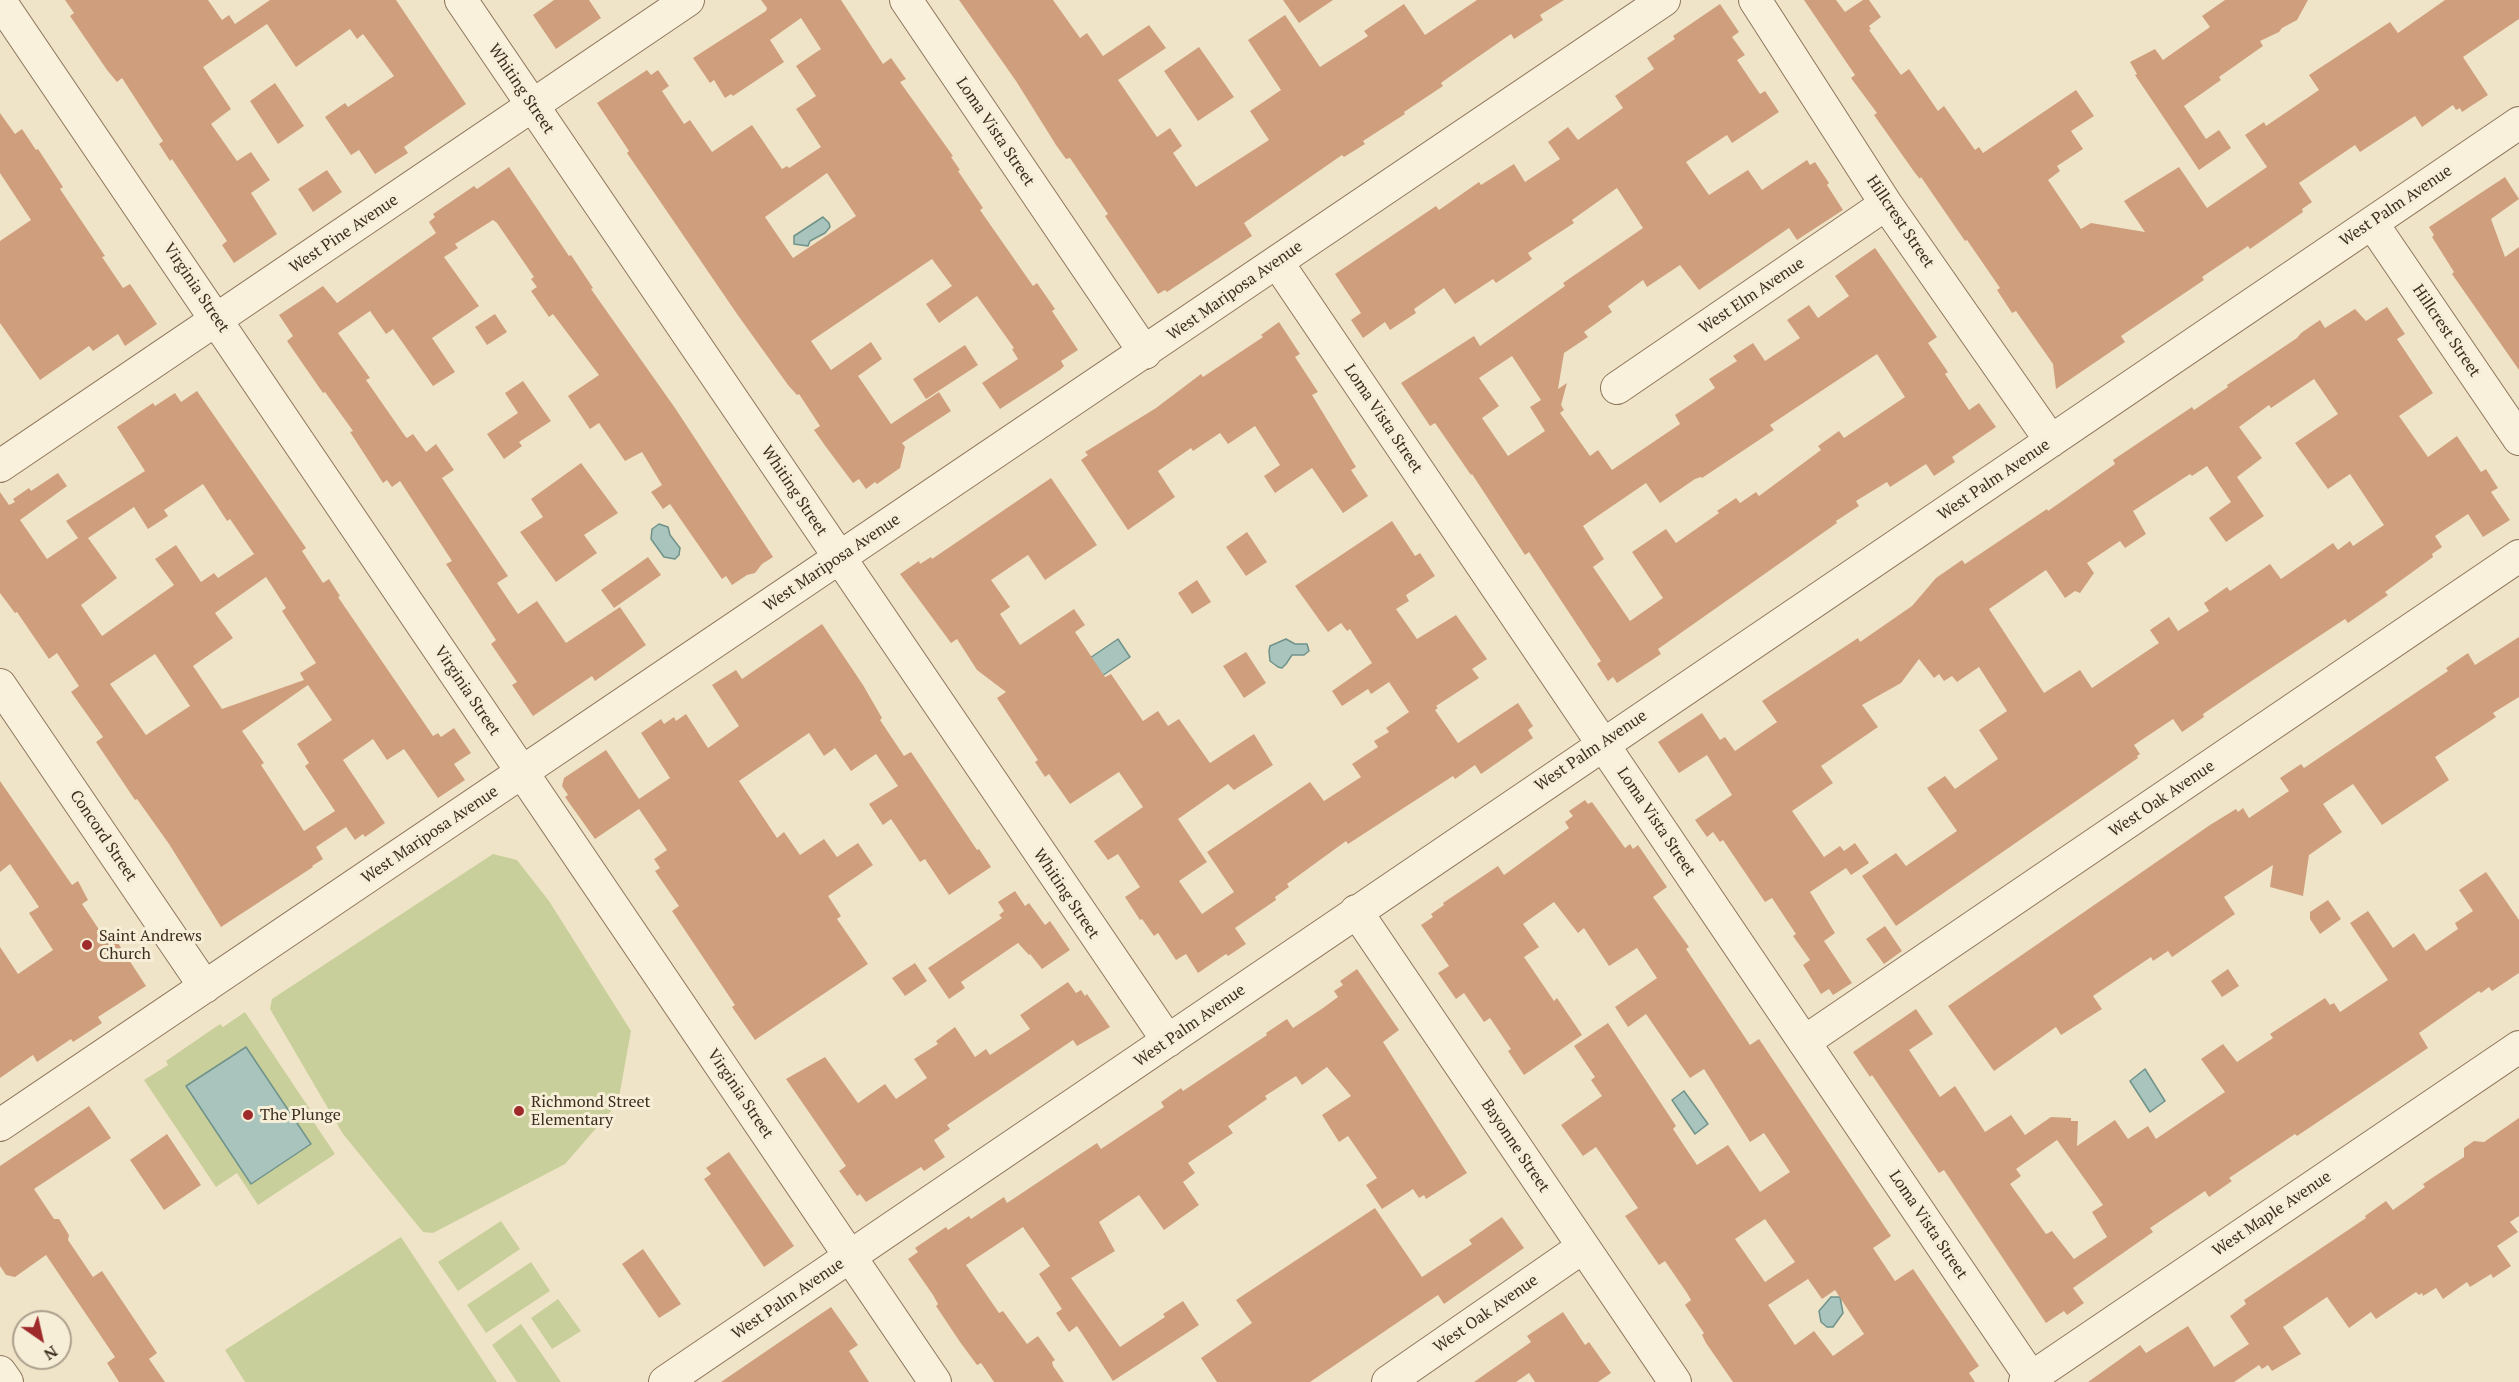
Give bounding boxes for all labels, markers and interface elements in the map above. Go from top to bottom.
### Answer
street label: Whiting Street [484,40,558,138]
street label: Loma Vista Street [952,74,1038,190]
street label: West Palm Avenue [2336,161,2456,251]
street label: Hillcrest Street [1862,172,1938,272]
street label: West Pine Avenue [286,191,402,277]
street label: West Mariposa Avenue [1164,237,1306,345]
street label: Virginia Street [159,239,233,337]
street label: West Elm Avenue [1696,254,1808,338]
street label: Hillcrest Street [2408,281,2484,381]
street label: Loma Vista Street [1340,361,1426,477]
street label: West Palm Avenue [1934,435,2054,525]
street label: Whiting Street [757,442,831,540]
street label: West Mariposa Avenue [760,510,904,616]
street label: Virginia Street [430,642,504,740]
street label: West Palm Avenue [1531,706,1651,796]
street label: West Oak Avenue [2106,757,2218,841]
street label: Loma Vista Street [1613,764,1699,880]
street label: West Mariposa Avenue [358,782,502,888]
street label: Concord Street [65,787,141,885]
street label: Whiting Street [1029,845,1103,943]
place label: Saint Andrews Church [99,926,202,964]
marker: Saint Andrews Church [80,938,94,952]
street label: West Palm Avenue [1131,981,1249,1071]
street label: Virginia Street [703,1045,777,1143]
place label: Richmond Street Elementary [531,1092,650,1130]
street label: Bayonne Street [1477,1096,1553,1196]
marker: Richmond Street Elementary [512,1104,526,1118]
place label: The Plunge [260,1105,341,1125]
marker: The Plunge [241,1108,255,1122]
street label: Loma Vista Street [1885,1167,1971,1283]
street label: West Maple Avenue [2209,1167,2335,1261]
street label: West Palm Avenue [728,1254,848,1344]
street label: West Oak Avenue [1430,1271,1542,1357]
north arrow [12,1310,72,1370]
text: N [40,1341,62,1366]

